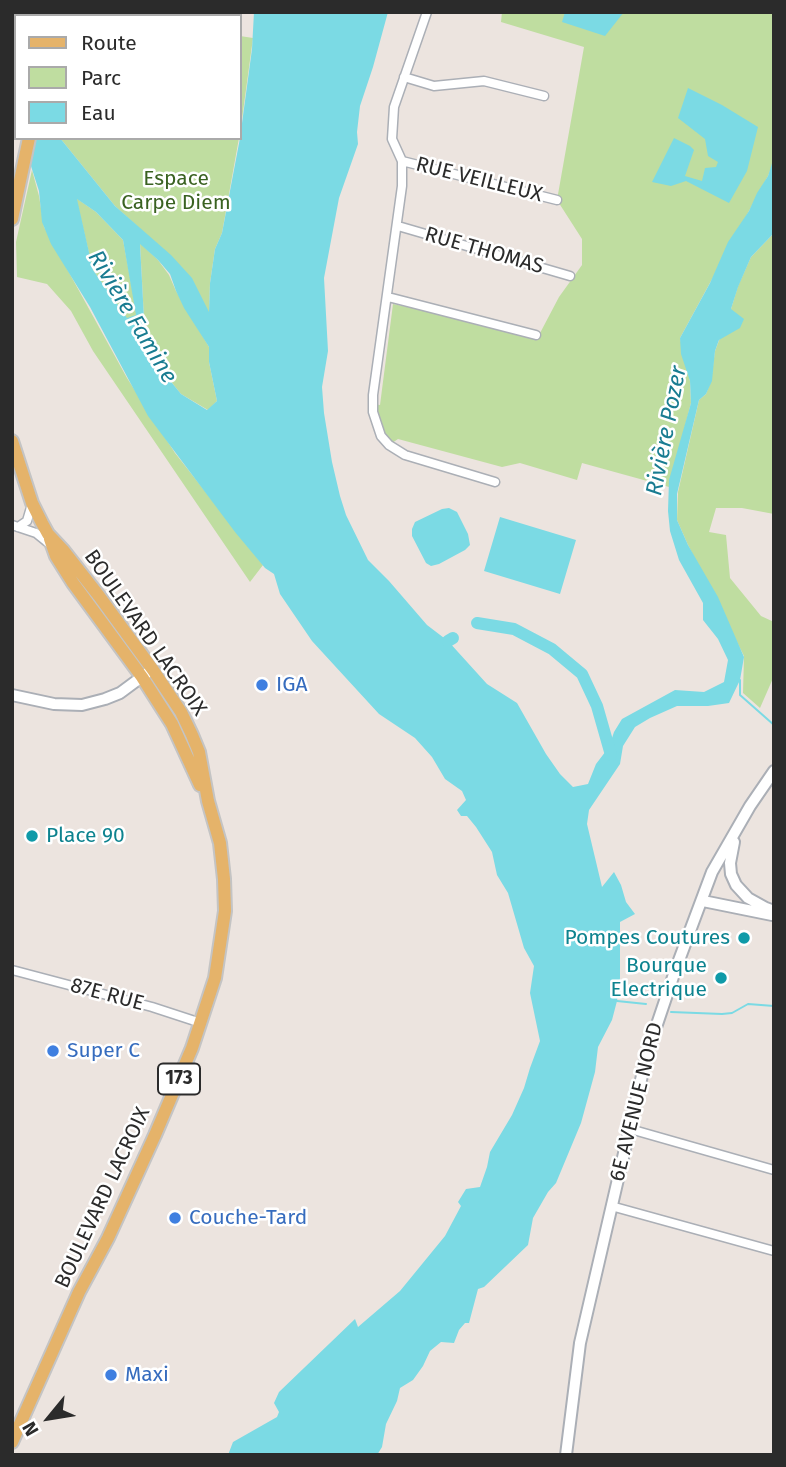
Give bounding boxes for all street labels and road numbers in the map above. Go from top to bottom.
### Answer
street label: RUE VEILLEUX [413,152,545,208]
street label: RUE THOMAS [422,222,546,280]
street label: BOULEVARD LACROIX [78,545,212,721]
street label: 87E RUE [67,973,147,1017]
street label: 6E AVENUE NORD [605,1020,669,1184]
road number: 173 [158,1064,200,1094]
street label: BOULEVARD LACROIX [50,1104,156,1292]

